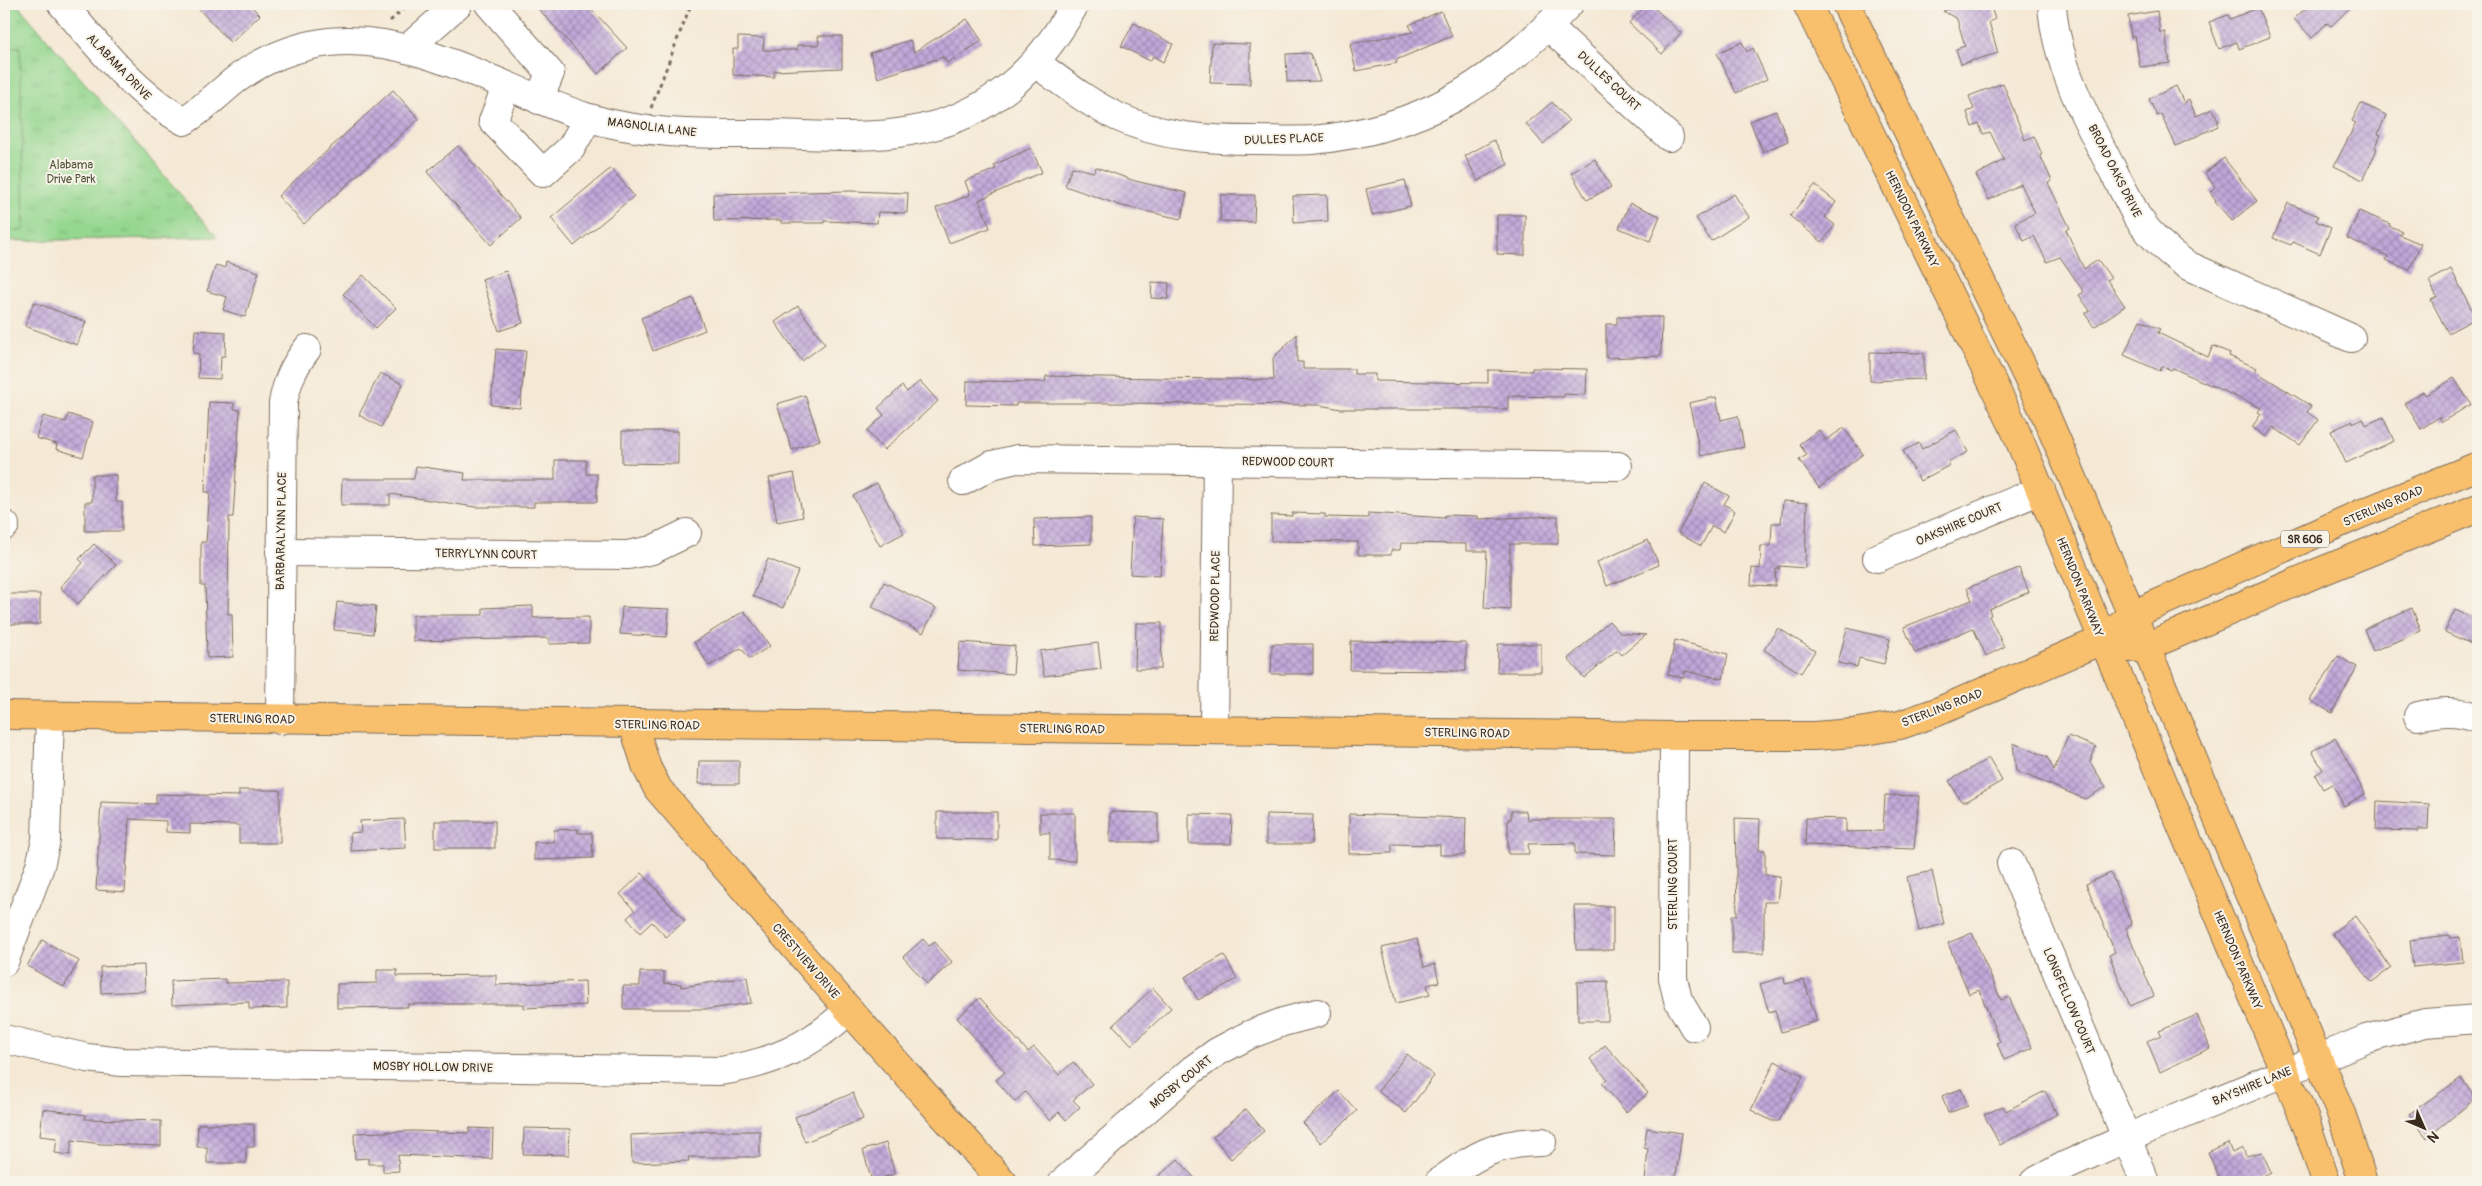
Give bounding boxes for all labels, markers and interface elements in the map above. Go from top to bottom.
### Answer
street label: ALABAMA DRIVE [83,31,154,104]
street label: DULLES COURT [1574,48,1644,115]
street label: MAGNOLIA LANE [607,115,697,140]
street label: BROAD OAKS DRIVE [2085,122,2145,220]
street label: DULLES PLACE [1244,131,1324,148]
park label: Alabama Drive Park [46,158,96,187]
street label: HERNDON PARKWAY [1882,168,1942,270]
street label: REDWOOD COURT [1242,454,1335,471]
street label: BARBARALYNN PLACE [273,472,290,590]
street label: STERLING ROAD [2341,483,2426,530]
street label: OAKSHIRE COURT [1914,499,2005,549]
road number: SR 606 [2281,530,2329,548]
street label: HERNDON PARKWAY [2053,535,2106,639]
street label: TERRYLYNN COURT [435,546,538,563]
street label: REDWOOD PLACE [1207,550,1224,642]
street label: STERLING ROAD [1900,686,1985,731]
street label: STERLING ROAD [209,711,295,728]
street label: STERLING ROAD [614,717,700,734]
street label: STERLING ROAD [1019,721,1105,738]
street label: STERLING ROAD [1424,725,1510,742]
street label: STERLING COURT [1666,838,1681,930]
street label: HERNDON PARKWAY [2210,908,2265,1012]
street label: CRESTVIEW DRIVE [769,920,843,1002]
street label: LONGFELLOW COURT [2039,946,2098,1057]
street label: MOSBY COURT [1147,1053,1216,1112]
street label: MOSBY HOLLOW DRIVE [373,1059,493,1076]
street label: BAYSHIRE LANE [2210,1064,2294,1109]
north arrow [2400,1104,2450,1154]
text: N [2423,1127,2442,1146]

